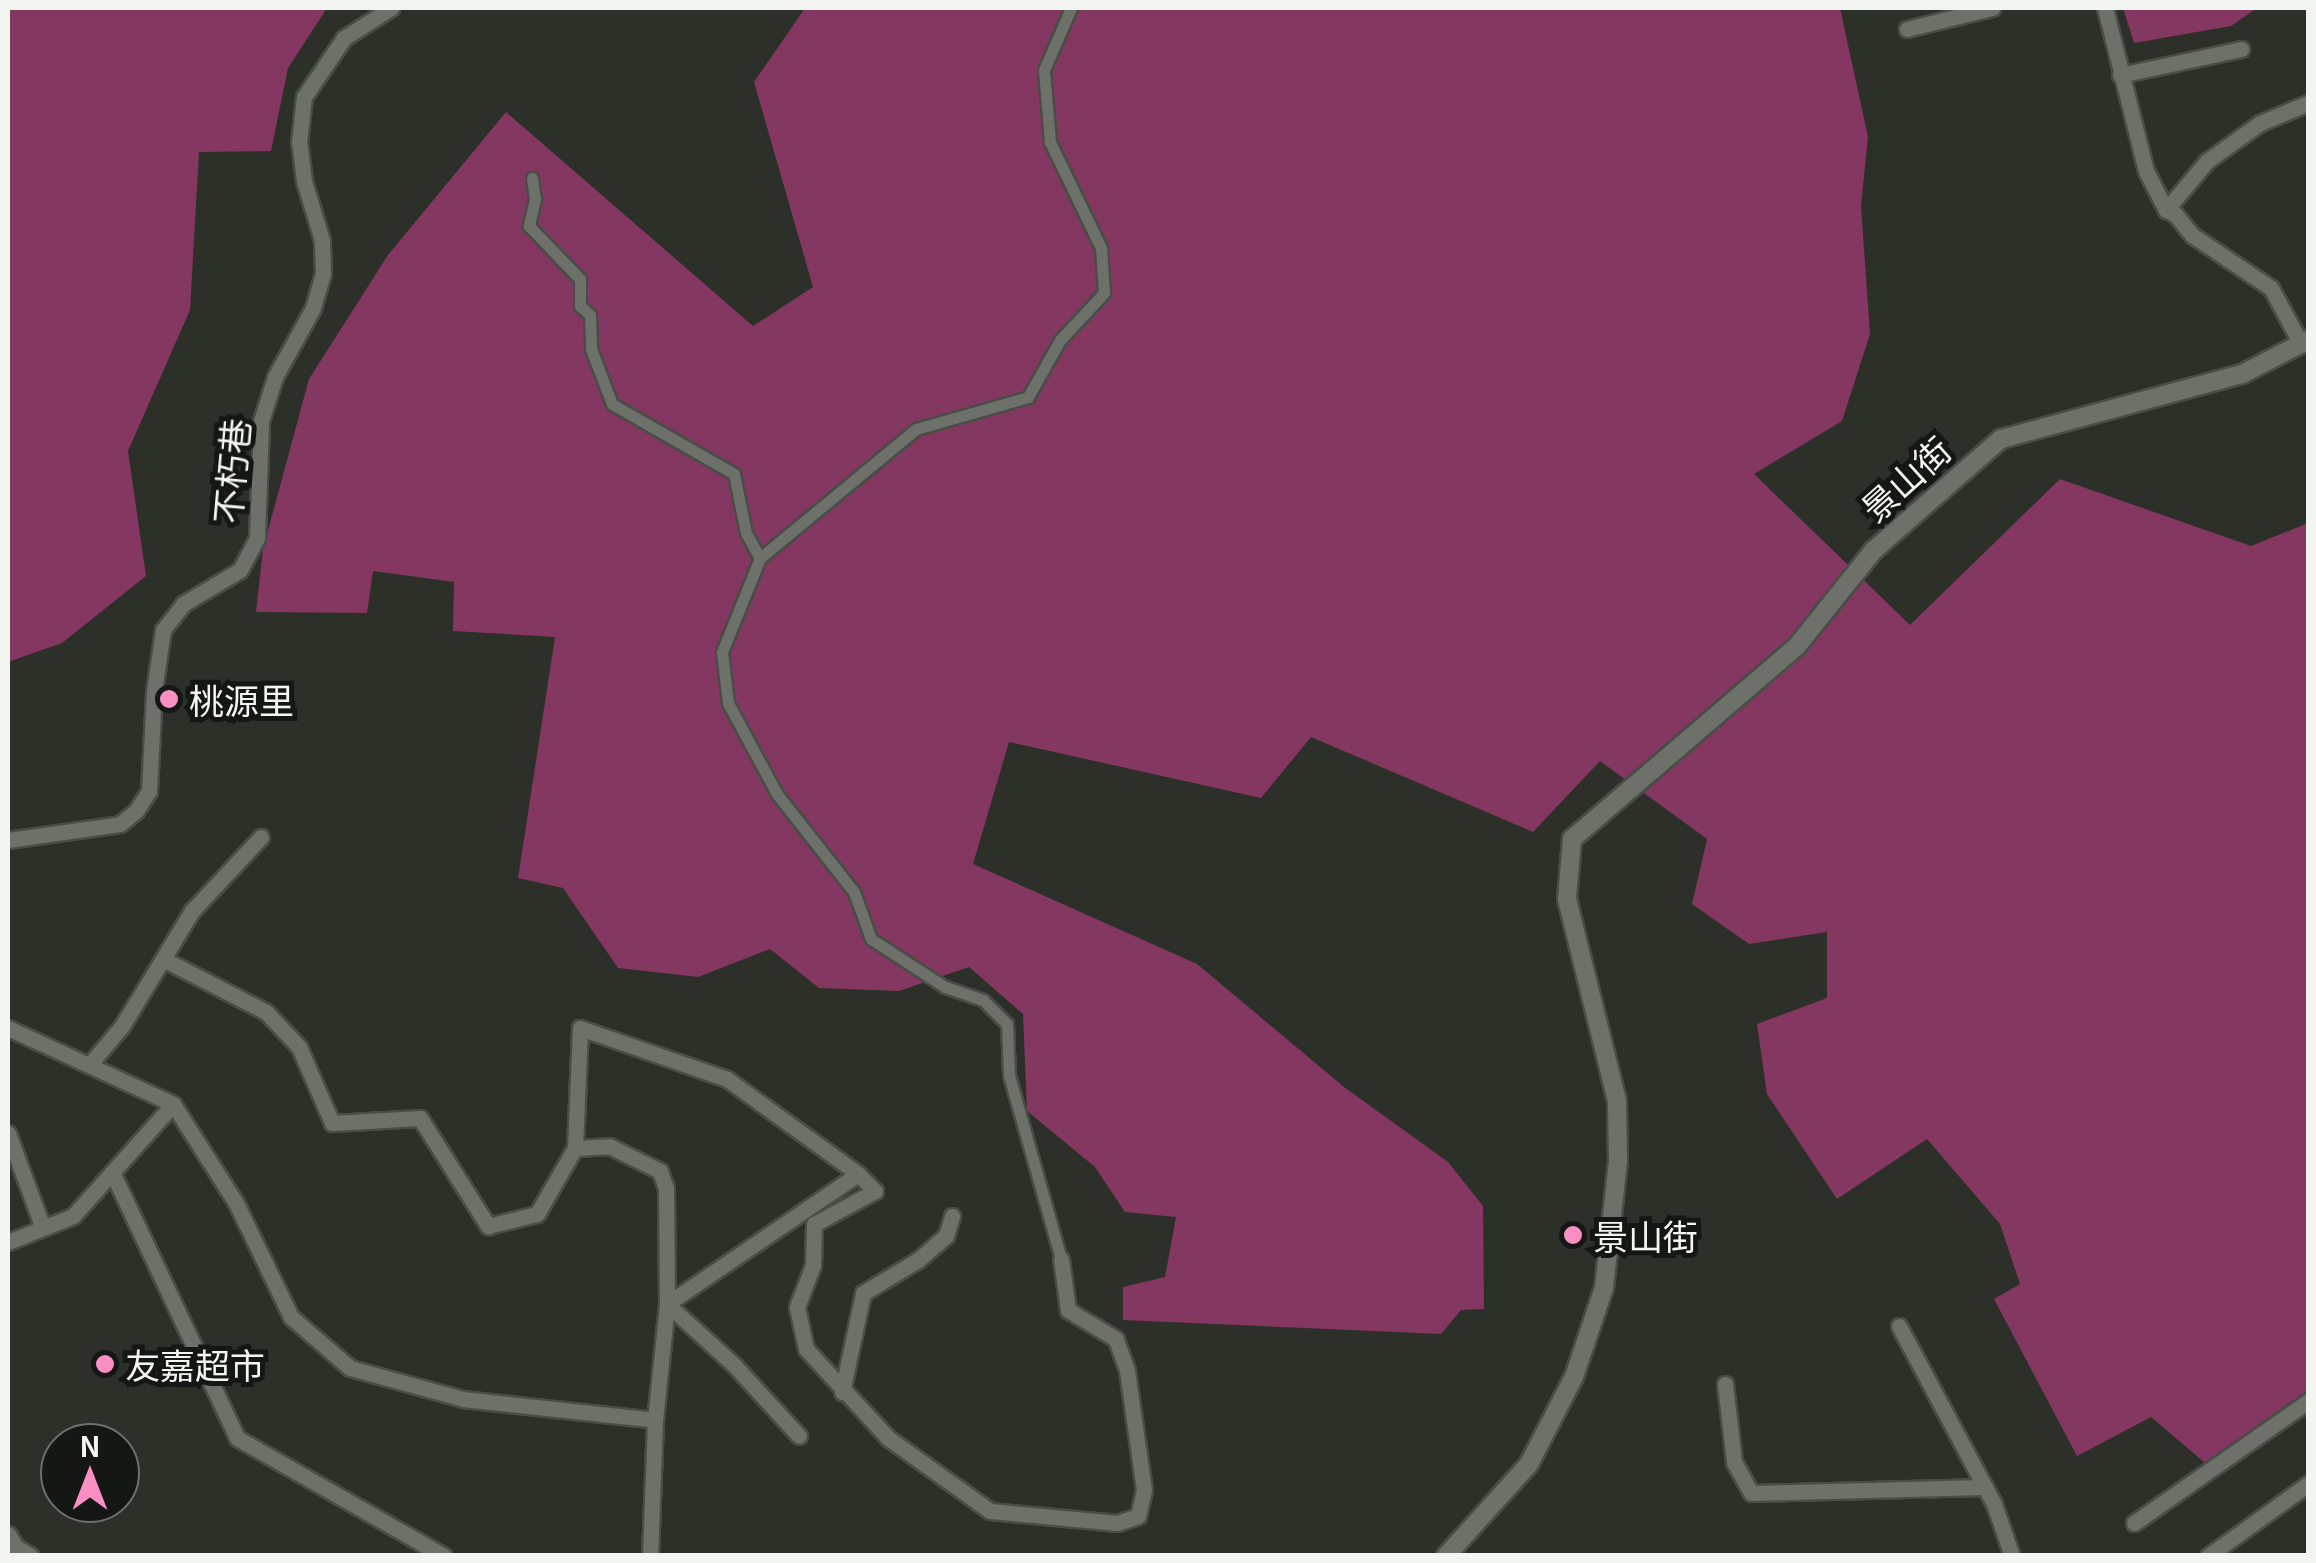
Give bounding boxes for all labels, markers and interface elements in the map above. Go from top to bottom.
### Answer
street label: 不朽巷 [205,417,255,525]
street label: 景山街 [1852,427,1958,529]
place label: 桃源里 [189,678,294,720]
marker: 桃源里 [158,688,180,710]
place label: 景山街 [1593,1214,1698,1256]
marker: 景山街 [1562,1224,1584,1246]
place label: 友嘉超市 [125,1343,265,1385]
marker: 友嘉超市 [94,1353,116,1375]
north arrow [40,1423,140,1523]
text: N [80,1425,100,1465]

